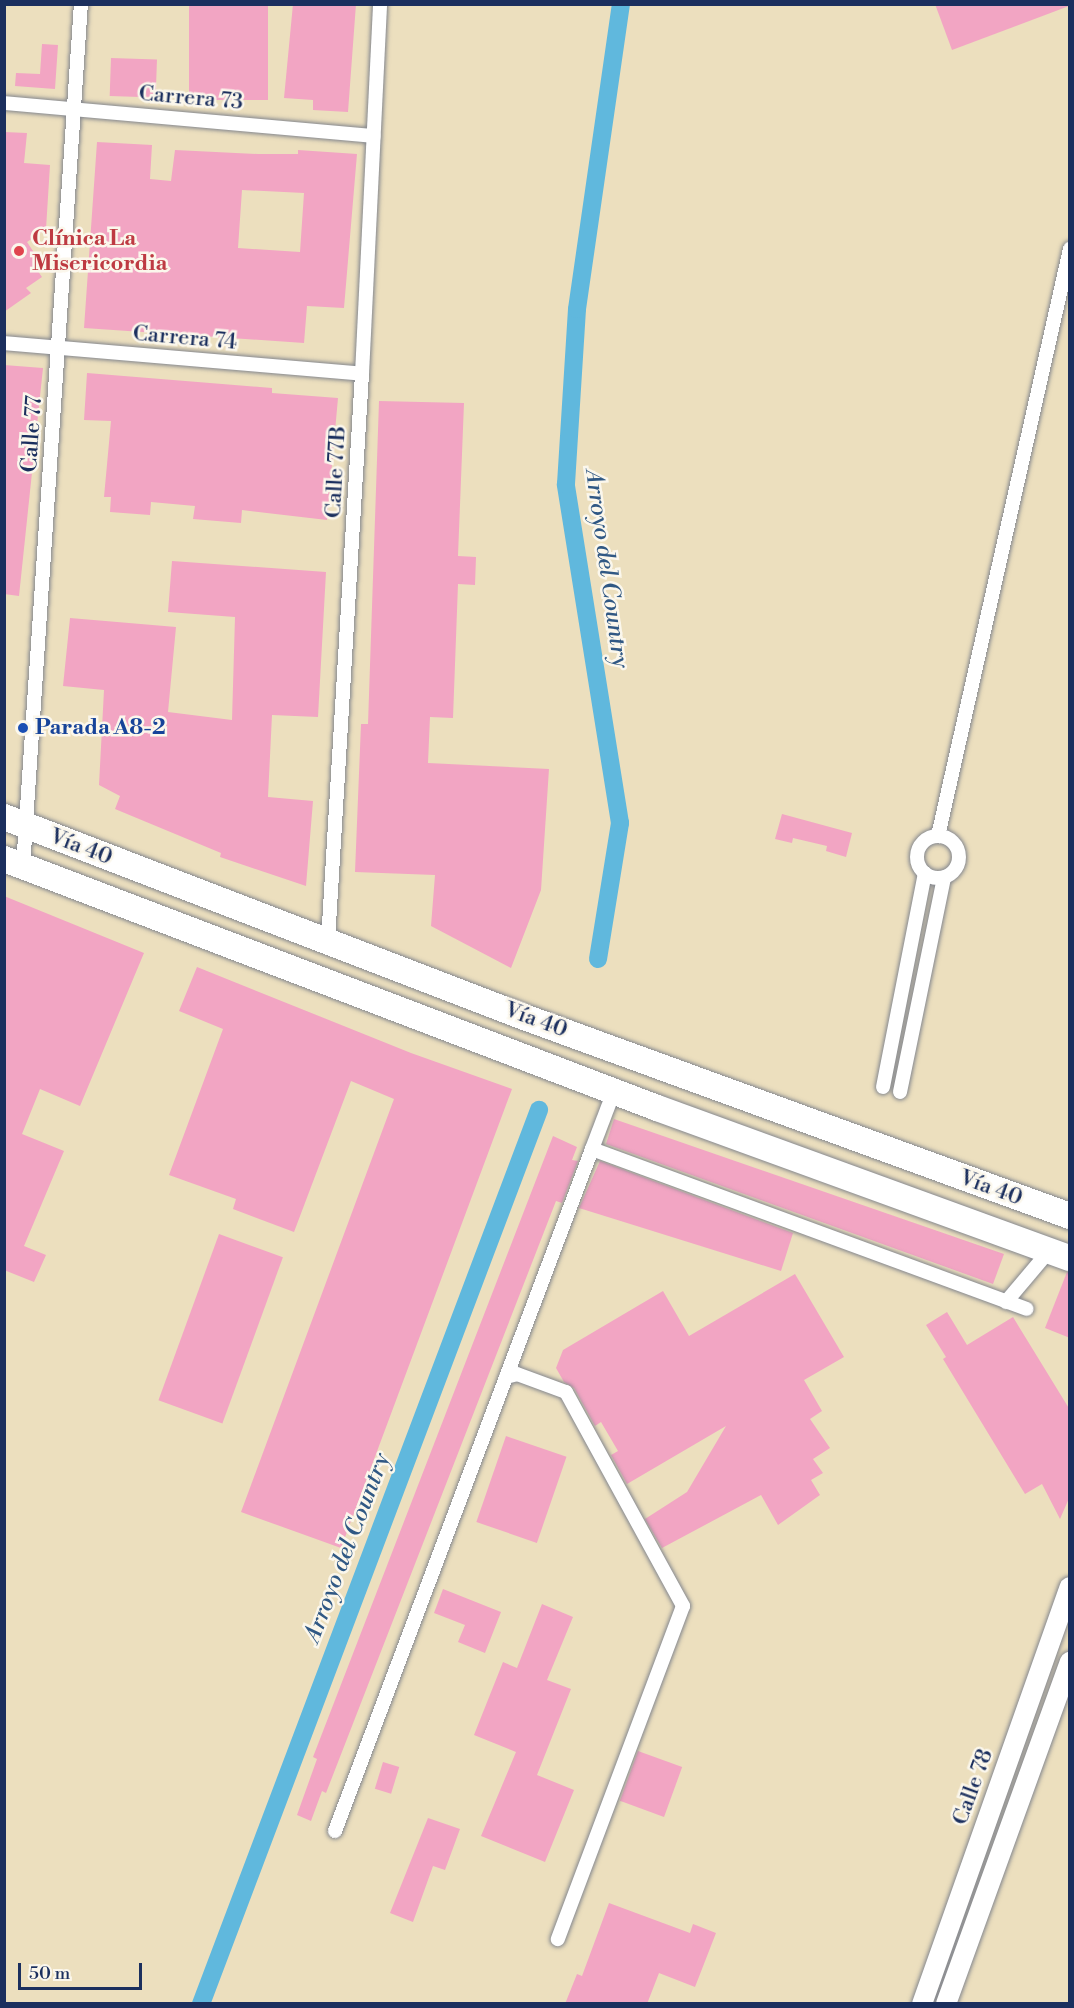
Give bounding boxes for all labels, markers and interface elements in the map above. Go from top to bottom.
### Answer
street label: Carrera 73 [138,80,244,116]
place label: Clínica La Misericordia [32,225,167,276]
marker: Clínica La Misericordia [10,242,28,260]
street label: Carrera 74 [132,320,238,356]
street label: Calle 77 [16,395,48,473]
street label: Calle 77B [320,425,352,519]
water label: Arroyo del Country [578,468,634,670]
place label: Parada A8-2 [35,715,166,741]
marker: Parada A8-2 [16,721,30,735]
street label: Vía 40 [46,823,116,871]
street label: Vía 40 [501,996,571,1044]
street label: Vía 40 [956,1164,1026,1212]
water label: Arroyo del Country [299,1449,397,1647]
street label: Calle 78 [947,1745,999,1829]
scale bar [21,1951,146,1989]
text: 50 m [29,1962,70,1985]

